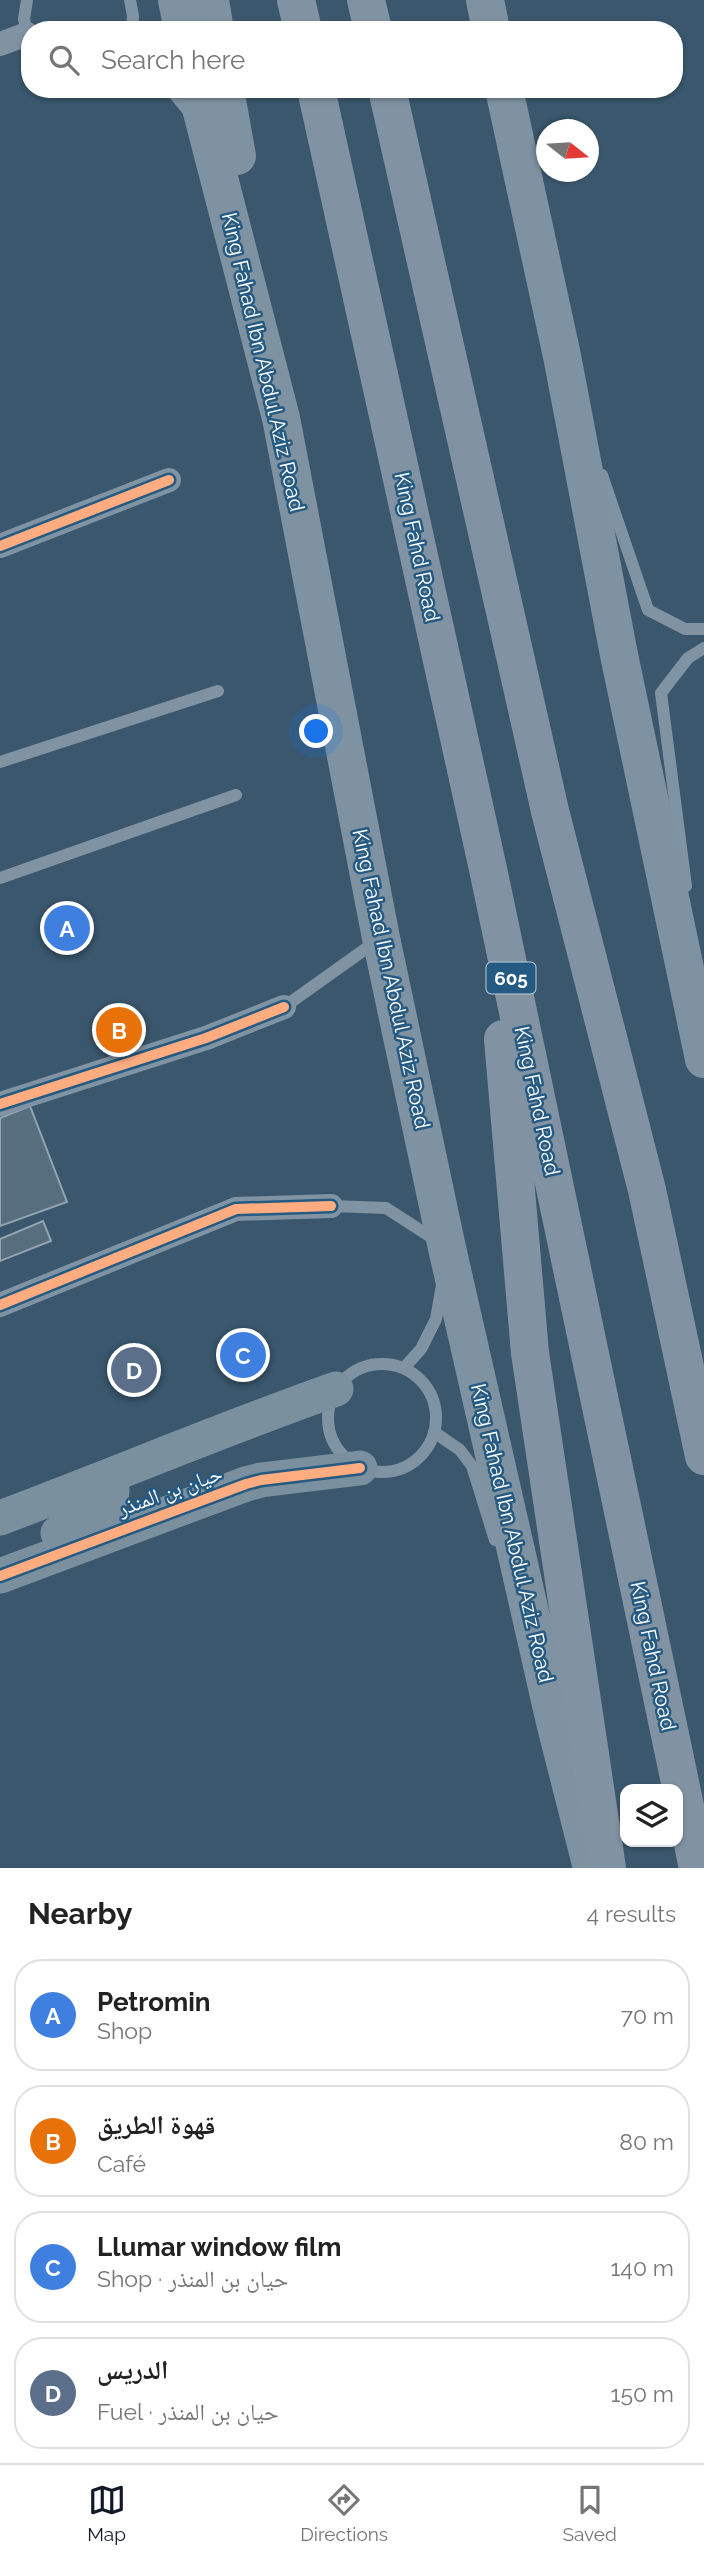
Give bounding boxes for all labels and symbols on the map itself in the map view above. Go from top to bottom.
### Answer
north arrow [536,119,599,182]
street label: King Fahad Ibn Abdul Aziz Road [217,210,310,514]
street label: King Fahd Road [389,470,446,624]
your location [299,714,333,748]
street label: King Fahad Ibn Abdul Aziz Road [347,827,436,1131]
pin: A [44,902,90,954]
road number: 605 [486,962,536,994]
pin: B [96,1004,142,1056]
street label: King Fahd Road [509,1024,566,1178]
pin: C [220,1329,266,1381]
pin: D [111,1344,157,1396]
street label: King Fahad Ibn Abdul Aziz Road [466,1381,559,1685]
street label: حيان بن المنذر [113,1460,226,1522]
street label: King Fahd Road [625,1579,682,1733]

